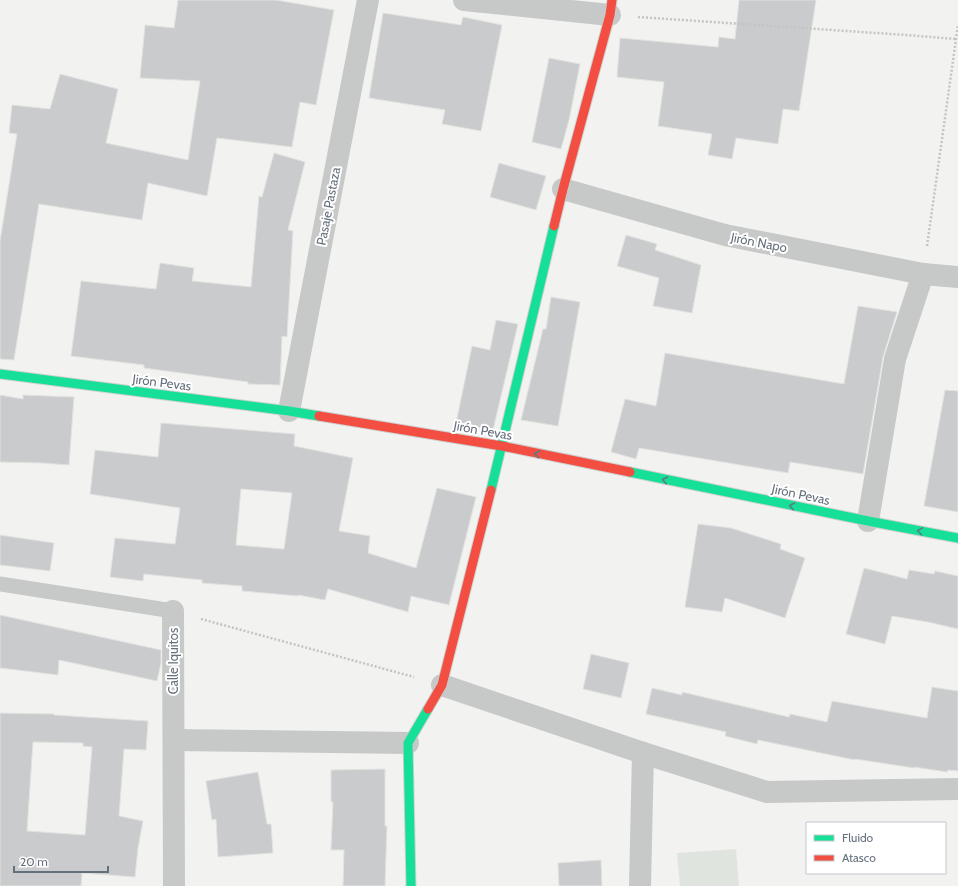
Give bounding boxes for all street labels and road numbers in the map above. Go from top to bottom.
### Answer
street label: Pasaje Pastaza [313,165,345,247]
street label: Jirón Napo [729,229,788,255]
street label: Jirón Pevas [131,370,193,394]
street label: Jirón Pevas [452,417,514,443]
street label: Jirón Pevas [769,480,832,508]
street label: Calle Iquitos [165,627,181,694]

